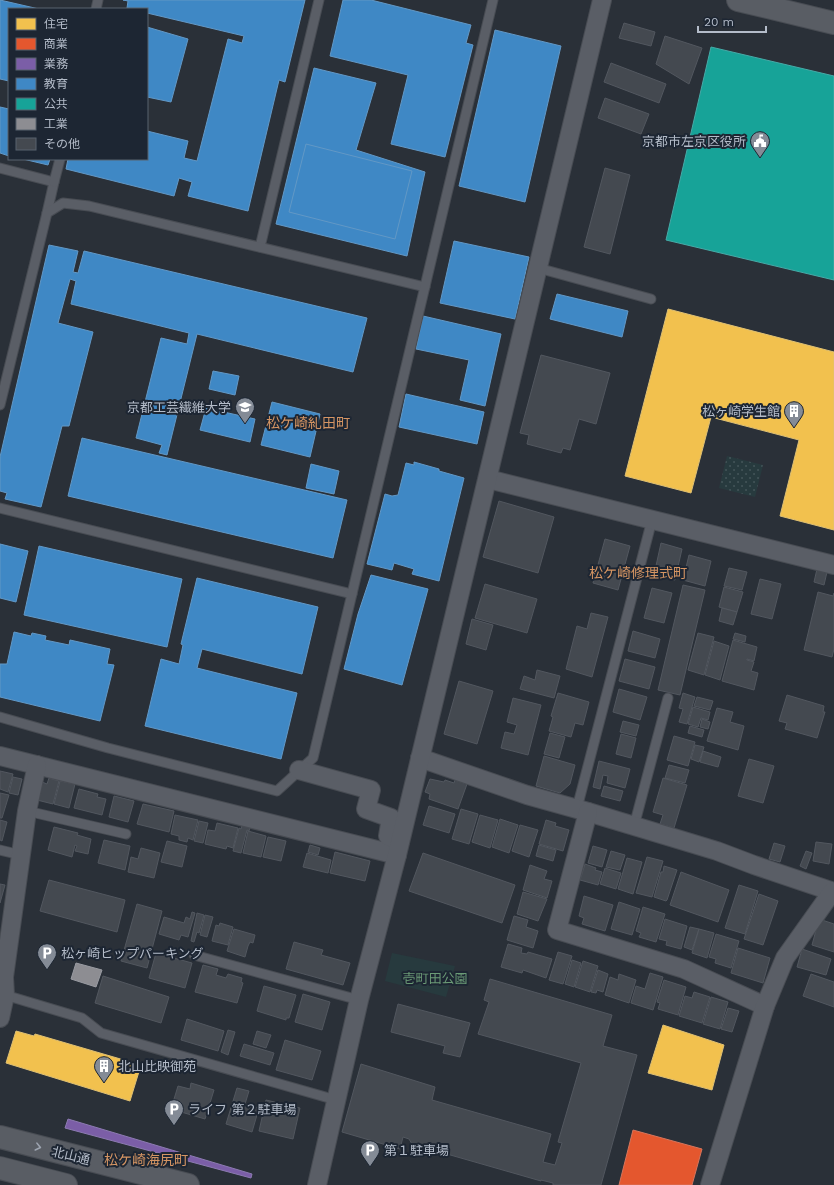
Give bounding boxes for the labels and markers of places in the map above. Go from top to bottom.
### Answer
public building icon: 京都市左京区役所 [749,130,771,158]
place label: 京都市左京区役所 [642,134,746,149]
school or university icon: 京都工芸繊維大学 [234,396,256,424]
place label: 京都工芸繊維大学 [127,400,231,415]
building icon: 松ヶ崎学生館 [783,400,805,428]
place label: 松ヶ崎学生館 [702,404,780,419]
parking icon: 松ヶ崎ヒップパーキング [36,942,58,970]
place label: 松ヶ崎ヒップパーキング [61,946,204,961]
building icon: 北山比映御苑 [93,1055,115,1083]
place label: 北山比映御苑 [118,1059,196,1074]
parking icon: ライフ 第２駐車場 [163,1098,185,1126]
place label: ライフ 第２駐車場 [188,1102,296,1117]
parking icon: 第１駐車場 [359,1139,381,1167]
place label: 第１駐車場 [384,1143,449,1158]

